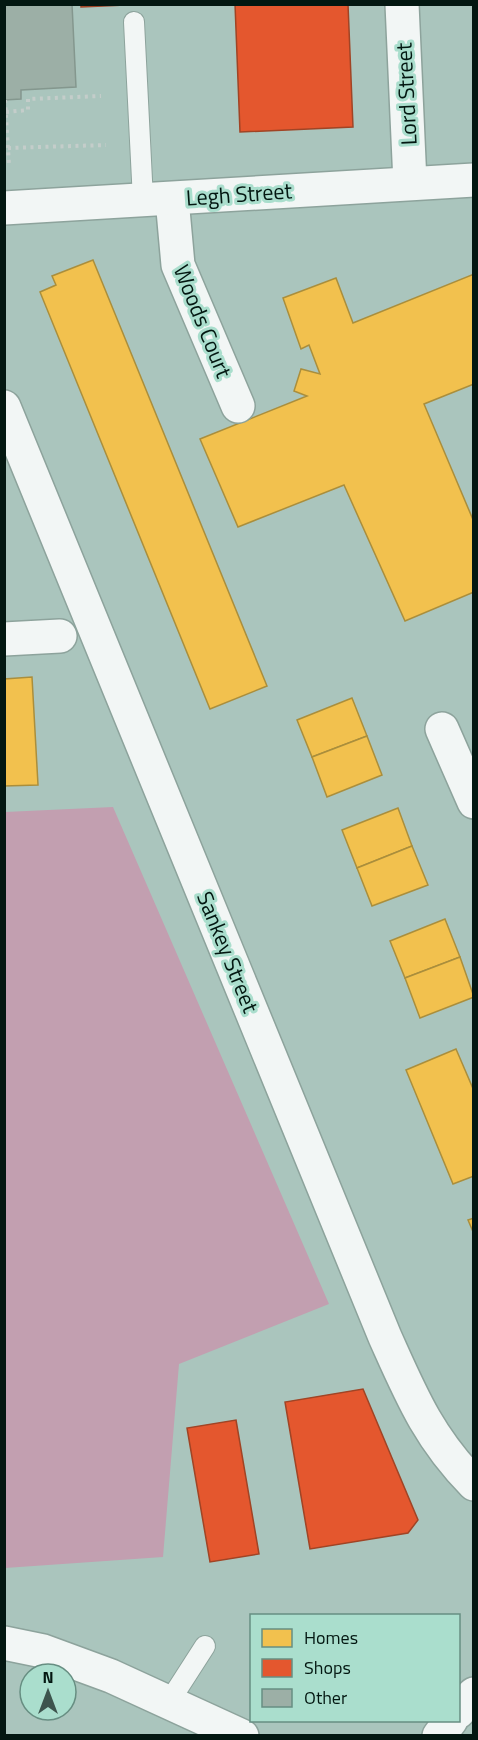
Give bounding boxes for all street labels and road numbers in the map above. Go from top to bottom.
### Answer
street label: Lord Street [386,42,426,146]
street label: Legh Street [185,173,293,215]
street label: Woods Court [165,259,241,383]
street label: Sankey Street [188,886,268,1018]

